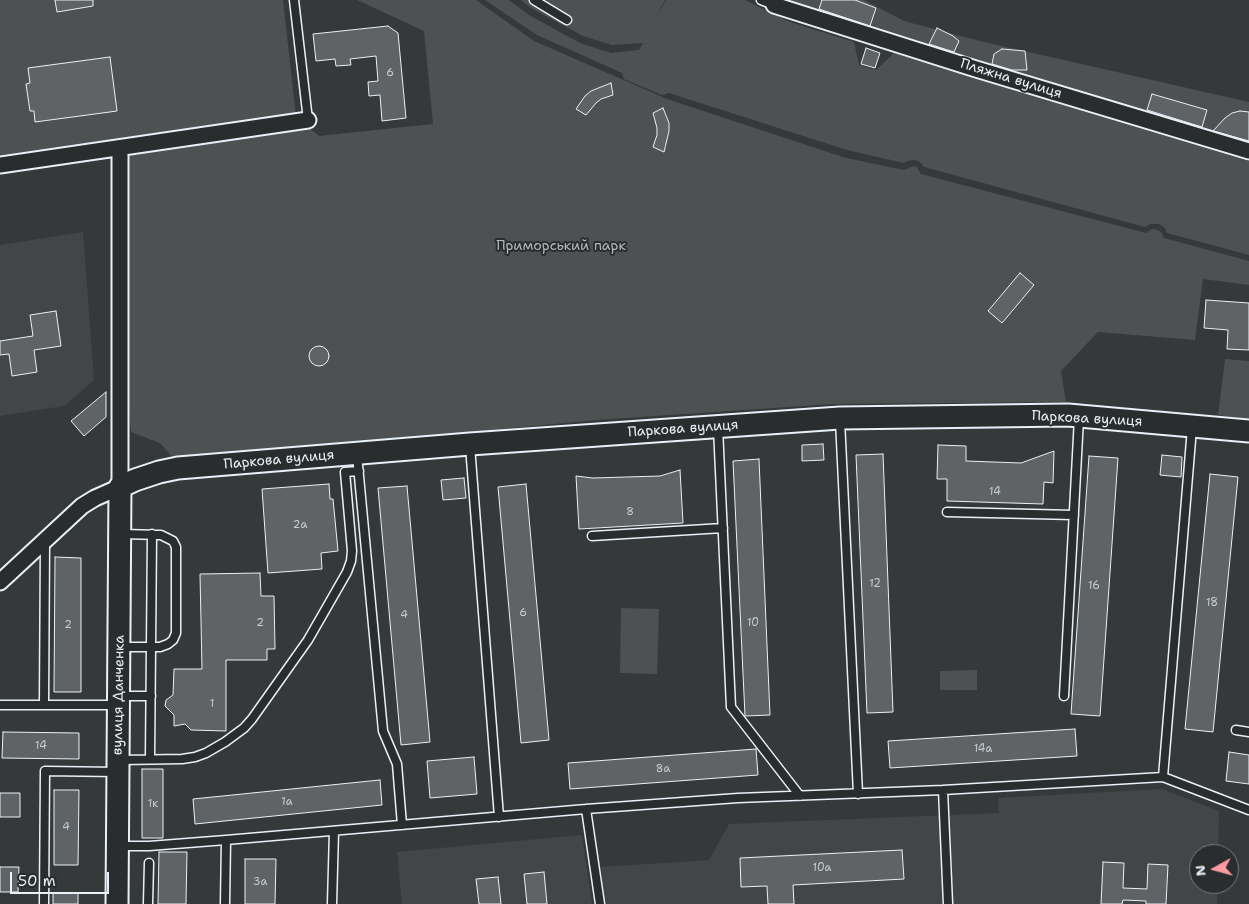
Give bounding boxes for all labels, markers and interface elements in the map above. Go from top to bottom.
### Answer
street label: Пляжна вулиця [958,56,1064,102]
house number: 6 [386,66,394,80]
park label: Приморський парк [496,238,626,254]
street label: Паркова вулиця [1031,408,1143,430]
street label: Паркова вулиця [627,417,739,441]
street label: Паркова вулиця [223,447,335,473]
house number: 14 [989,485,1001,499]
house number: 8 [626,505,634,519]
house number: 2а [293,518,307,532]
house number: 12 [869,577,881,591]
house number: 16 [1088,579,1100,593]
house number: 18 [1206,596,1218,610]
house number: 6 [519,606,527,620]
house number: 4 [400,608,408,622]
house number: 2 [256,616,264,630]
house number: 10 [747,616,759,630]
house number: 2 [64,618,72,632]
street label: вулиця Данченка [110,635,128,755]
house number: 1 [210,697,214,711]
house number: 14 [35,739,47,753]
house number: 14а [974,742,992,756]
house number: 8а [656,762,670,776]
house number: 1а [281,795,293,809]
house number: 1к [148,797,158,811]
house number: 4 [62,820,70,834]
north arrow [1189,844,1239,894]
house number: 10а [813,861,831,875]
scale bar [12,862,111,894]
text: N [1190,864,1210,877]
text: 50 m [18,871,56,891]
house number: 3а [253,875,267,889]

